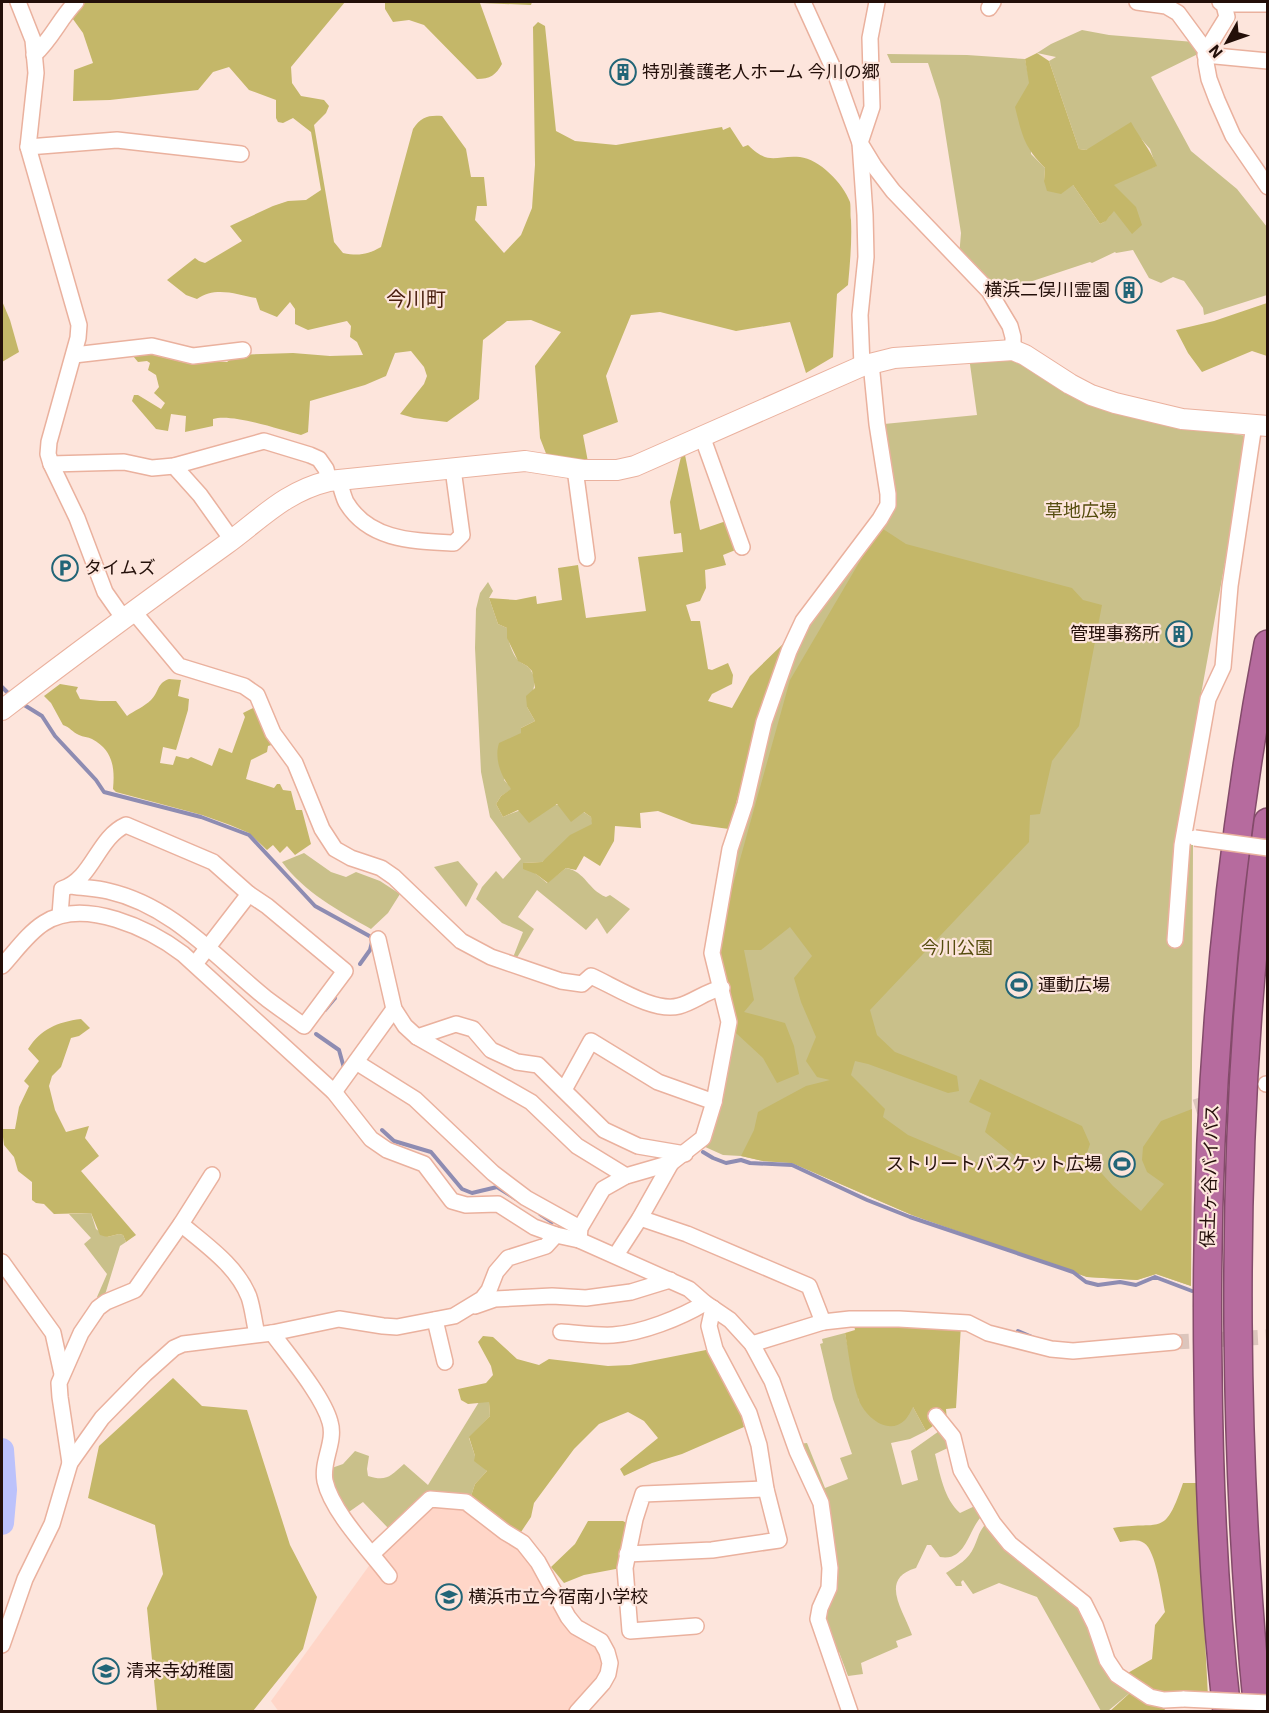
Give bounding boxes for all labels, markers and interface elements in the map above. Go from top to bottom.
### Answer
north arrow [1197,12,1257,72]
text: N [1204,41,1227,63]
building icon: 特別養護老人ホーム 今川の郷 [608,57,638,87]
place label: 特別養護老人ホーム 今川の郷 [642,60,880,83]
building icon: 横浜二俣川霊園 [1114,275,1144,305]
place label: 横浜二俣川霊園 [984,278,1110,301]
district label: 今川町 [386,285,446,312]
park label: 草地広場 [1045,499,1117,522]
parking icon: タイムズ [50,553,80,583]
place label: タイムズ [84,556,156,579]
building icon: 管理事務所 [1164,619,1194,649]
place label: 管理事務所 [1070,622,1160,645]
park label: 今川公園 [921,936,993,959]
sports icon: 運動広場 [1004,970,1034,1000]
place label: 運動広場 [1038,973,1110,996]
street label: 保土ヶ谷バイパス [1196,1104,1223,1248]
sports icon: ストリートバスケット広場 [1107,1149,1137,1179]
place label: ストリートバスケット広場 [886,1152,1102,1175]
school or university icon: 横浜市立今宿南小学校 [434,1582,464,1612]
place label: 横浜市立今宿南小学校 [468,1585,648,1608]
school or university icon: 清来寺幼稚園 [91,1656,121,1686]
place label: 清来寺幼稚園 [126,1659,234,1682]

